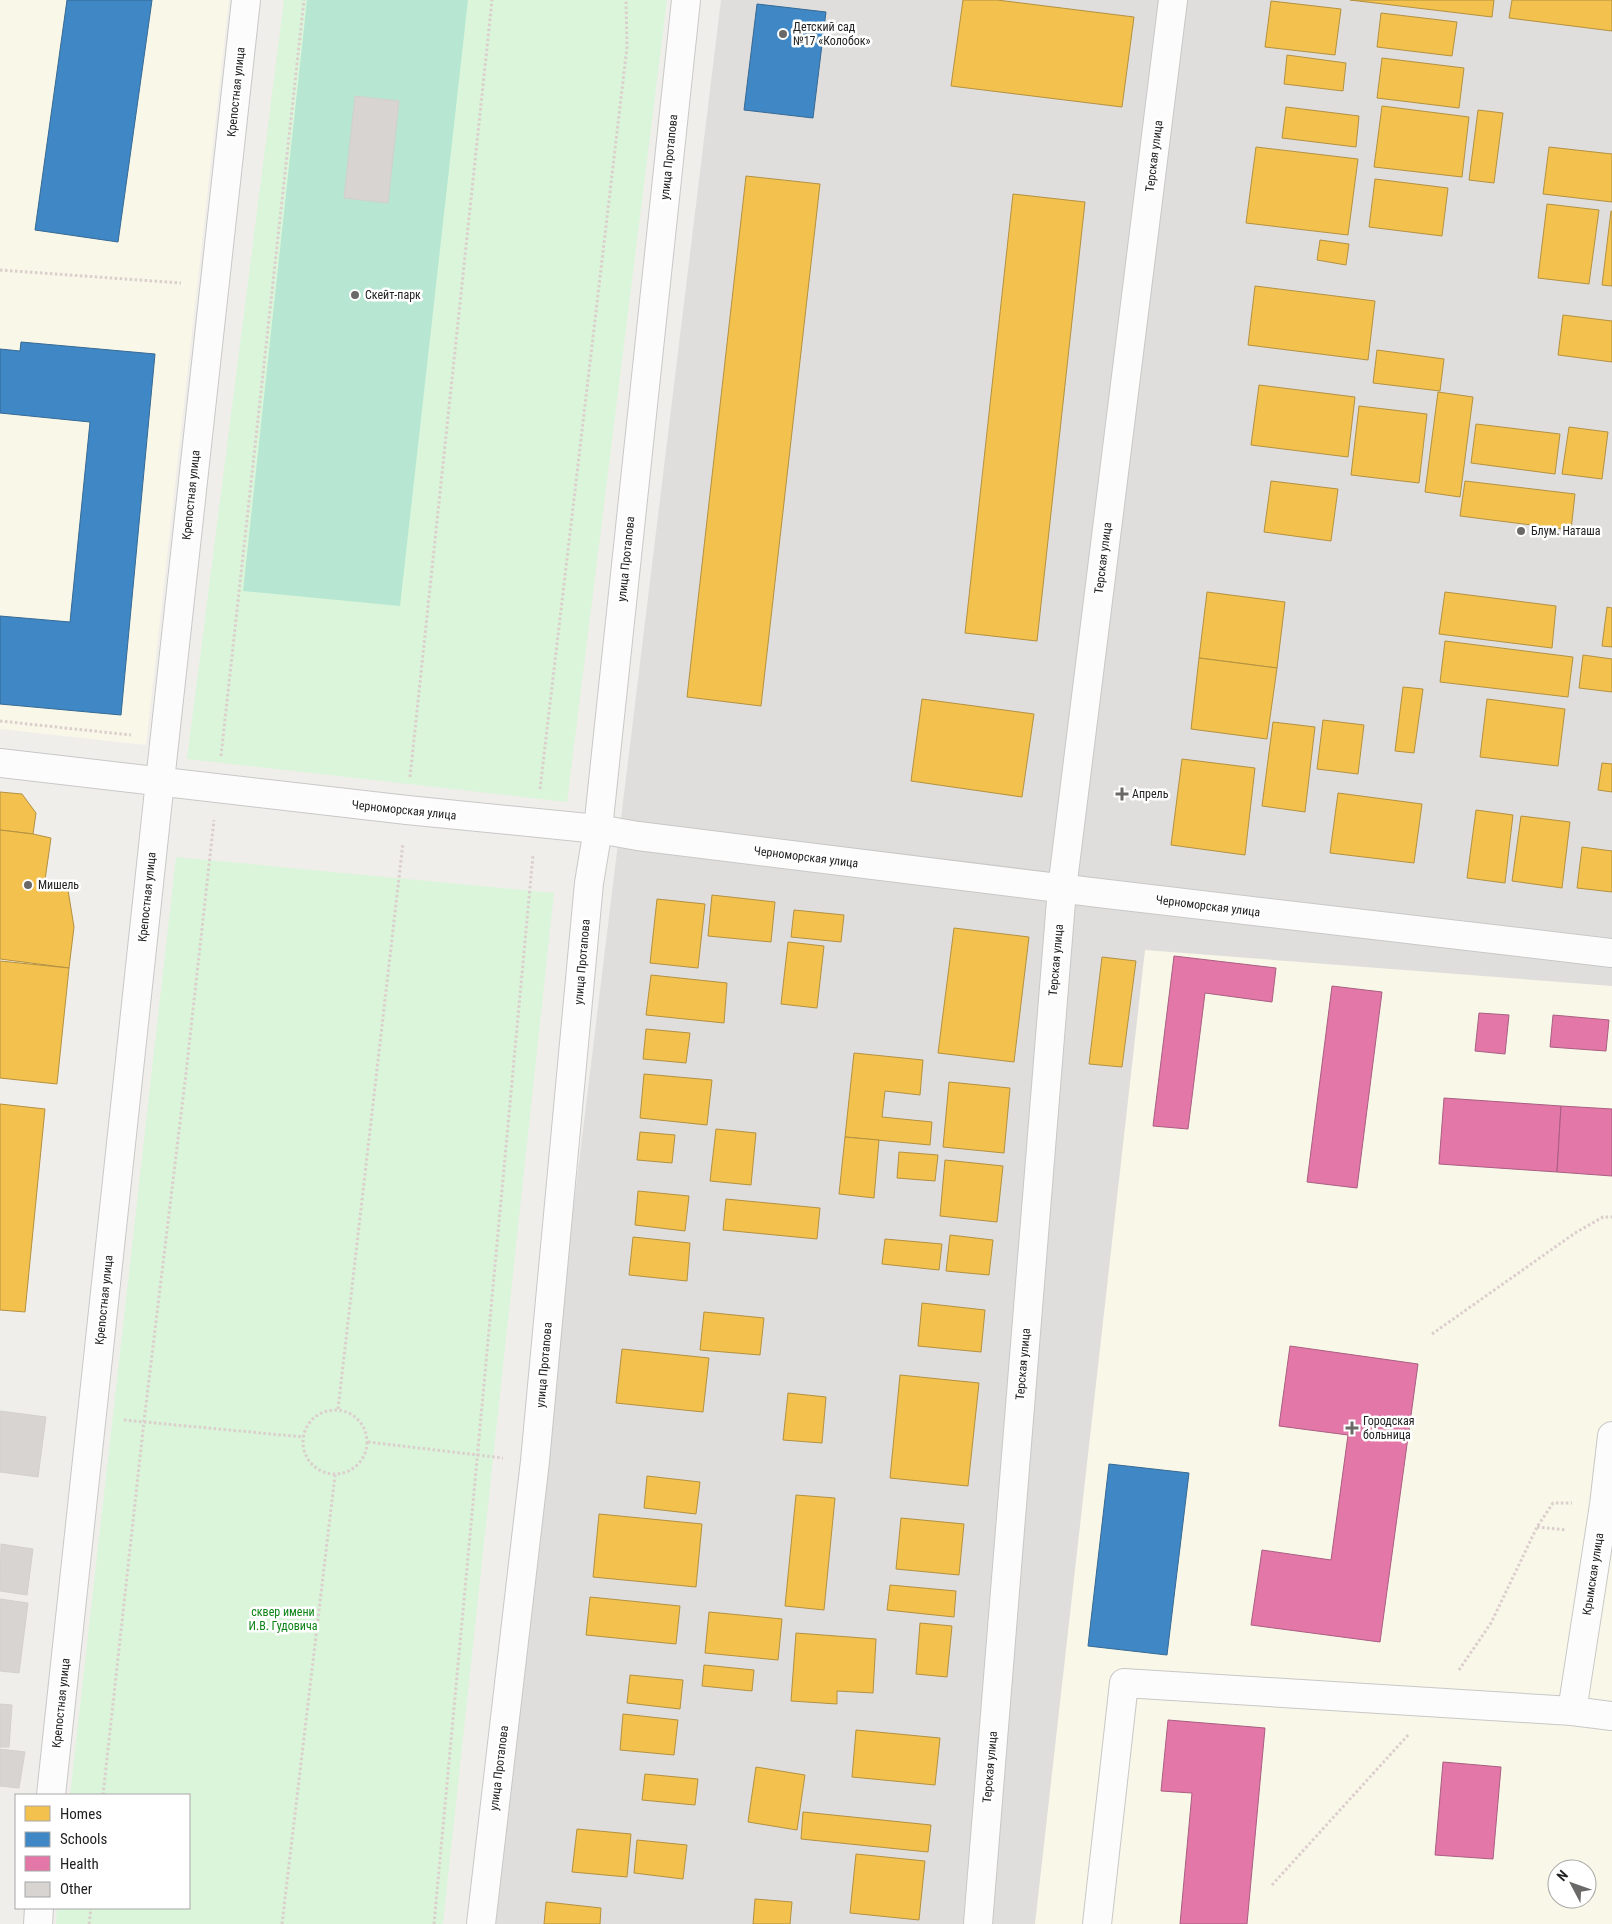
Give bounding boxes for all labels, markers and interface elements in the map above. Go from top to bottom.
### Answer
place label: Детский сад №17 «Колобок» [793,20,871,48]
marker: Детский сад №17 «Колобок» [777,28,789,40]
street label: Крепостная улица [224,46,248,138]
street label: улица Протапова [658,113,680,200]
street label: Терская улица [1143,119,1165,193]
place label: Скейт-парк [365,288,421,302]
marker: Скейт-парк [349,289,361,301]
street label: Крепостная улица [179,449,203,541]
street label: улица Протапова [615,515,637,602]
street label: Терская улица [1092,521,1114,595]
place label: Блум. Наташа [1531,524,1601,538]
marker: Блум. Наташа [1515,525,1527,537]
place label: Апрель [1132,787,1169,801]
marker: Апрель [1116,788,1128,800]
street label: Черноморская улица [351,798,457,822]
street label: Черноморская улица [753,844,859,870]
street label: Крепостная улица [135,851,159,943]
place label: Мишель [38,878,79,892]
marker: Мишель [22,879,34,891]
street label: Черноморская улица [1155,893,1261,919]
street label: улица Протапова [571,918,593,1005]
street label: Терская улица [1046,923,1066,996]
street label: Крепостная улица [92,1254,116,1346]
street label: улица Протапова [533,1321,555,1408]
street label: Терская улица [1013,1327,1033,1400]
place label: Городская больница [1363,1414,1415,1442]
marker: Городская больница [1345,1421,1359,1435]
street label: Крымская улица [1580,1532,1606,1616]
park label: сквер имени И.В. Гудовича [249,1605,318,1633]
street label: Крепостная улица [49,1657,73,1749]
street label: улица Протапова [487,1724,511,1811]
street label: Терская улица [980,1730,1000,1803]
legend [15,1794,190,1909]
text: Homes [60,1805,102,1823]
text: Schools [60,1830,107,1848]
text: Health [60,1855,99,1873]
north arrow [1547,1859,1597,1909]
text: N [1553,1867,1571,1884]
text: Other [60,1880,93,1898]

